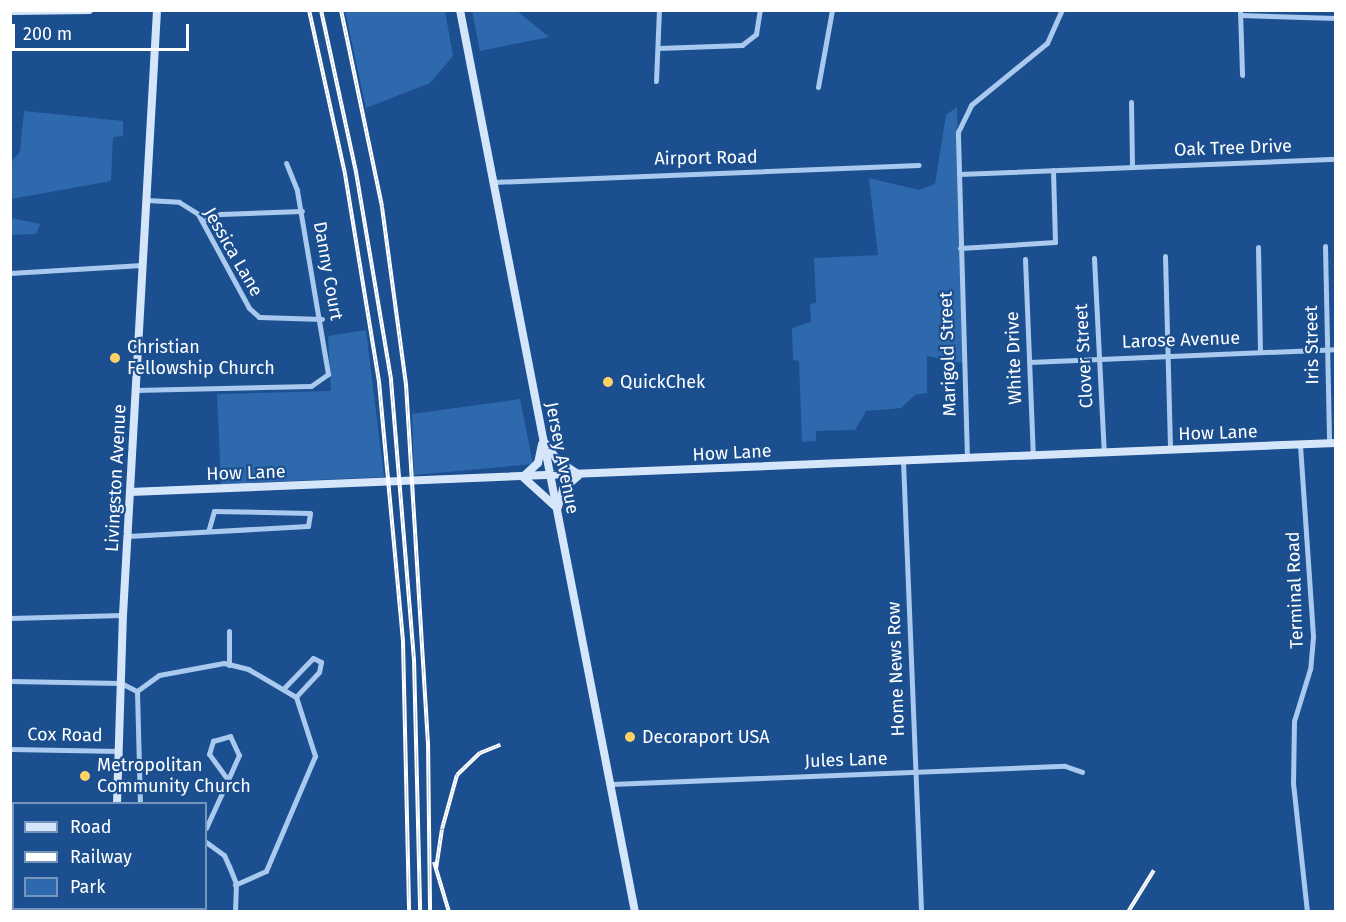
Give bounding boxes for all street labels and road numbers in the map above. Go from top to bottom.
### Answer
street label: Oak Tree Drive [1174,135,1292,161]
street label: Airport Road [654,146,758,170]
street label: Jessica Lane [199,204,267,300]
street label: Danny Court [309,220,347,322]
street label: Marigold Street [935,291,961,417]
street label: Clover Street [1070,303,1098,409]
street label: Iris Street [1301,305,1323,385]
street label: White Drive [1002,311,1026,405]
street label: Larose Avenue [1122,327,1240,353]
street label: Jersey Avenue [541,400,583,516]
street label: Livingston Avenue [101,404,131,552]
street label: How Lane [1178,421,1258,445]
street label: How Lane [692,440,772,466]
street label: How Lane [206,461,286,485]
street label: Terminal Road [1282,531,1308,649]
street label: Home News Row [883,601,909,737]
street label: Cox Road [27,724,103,746]
street label: Jules Lane [804,748,888,772]

